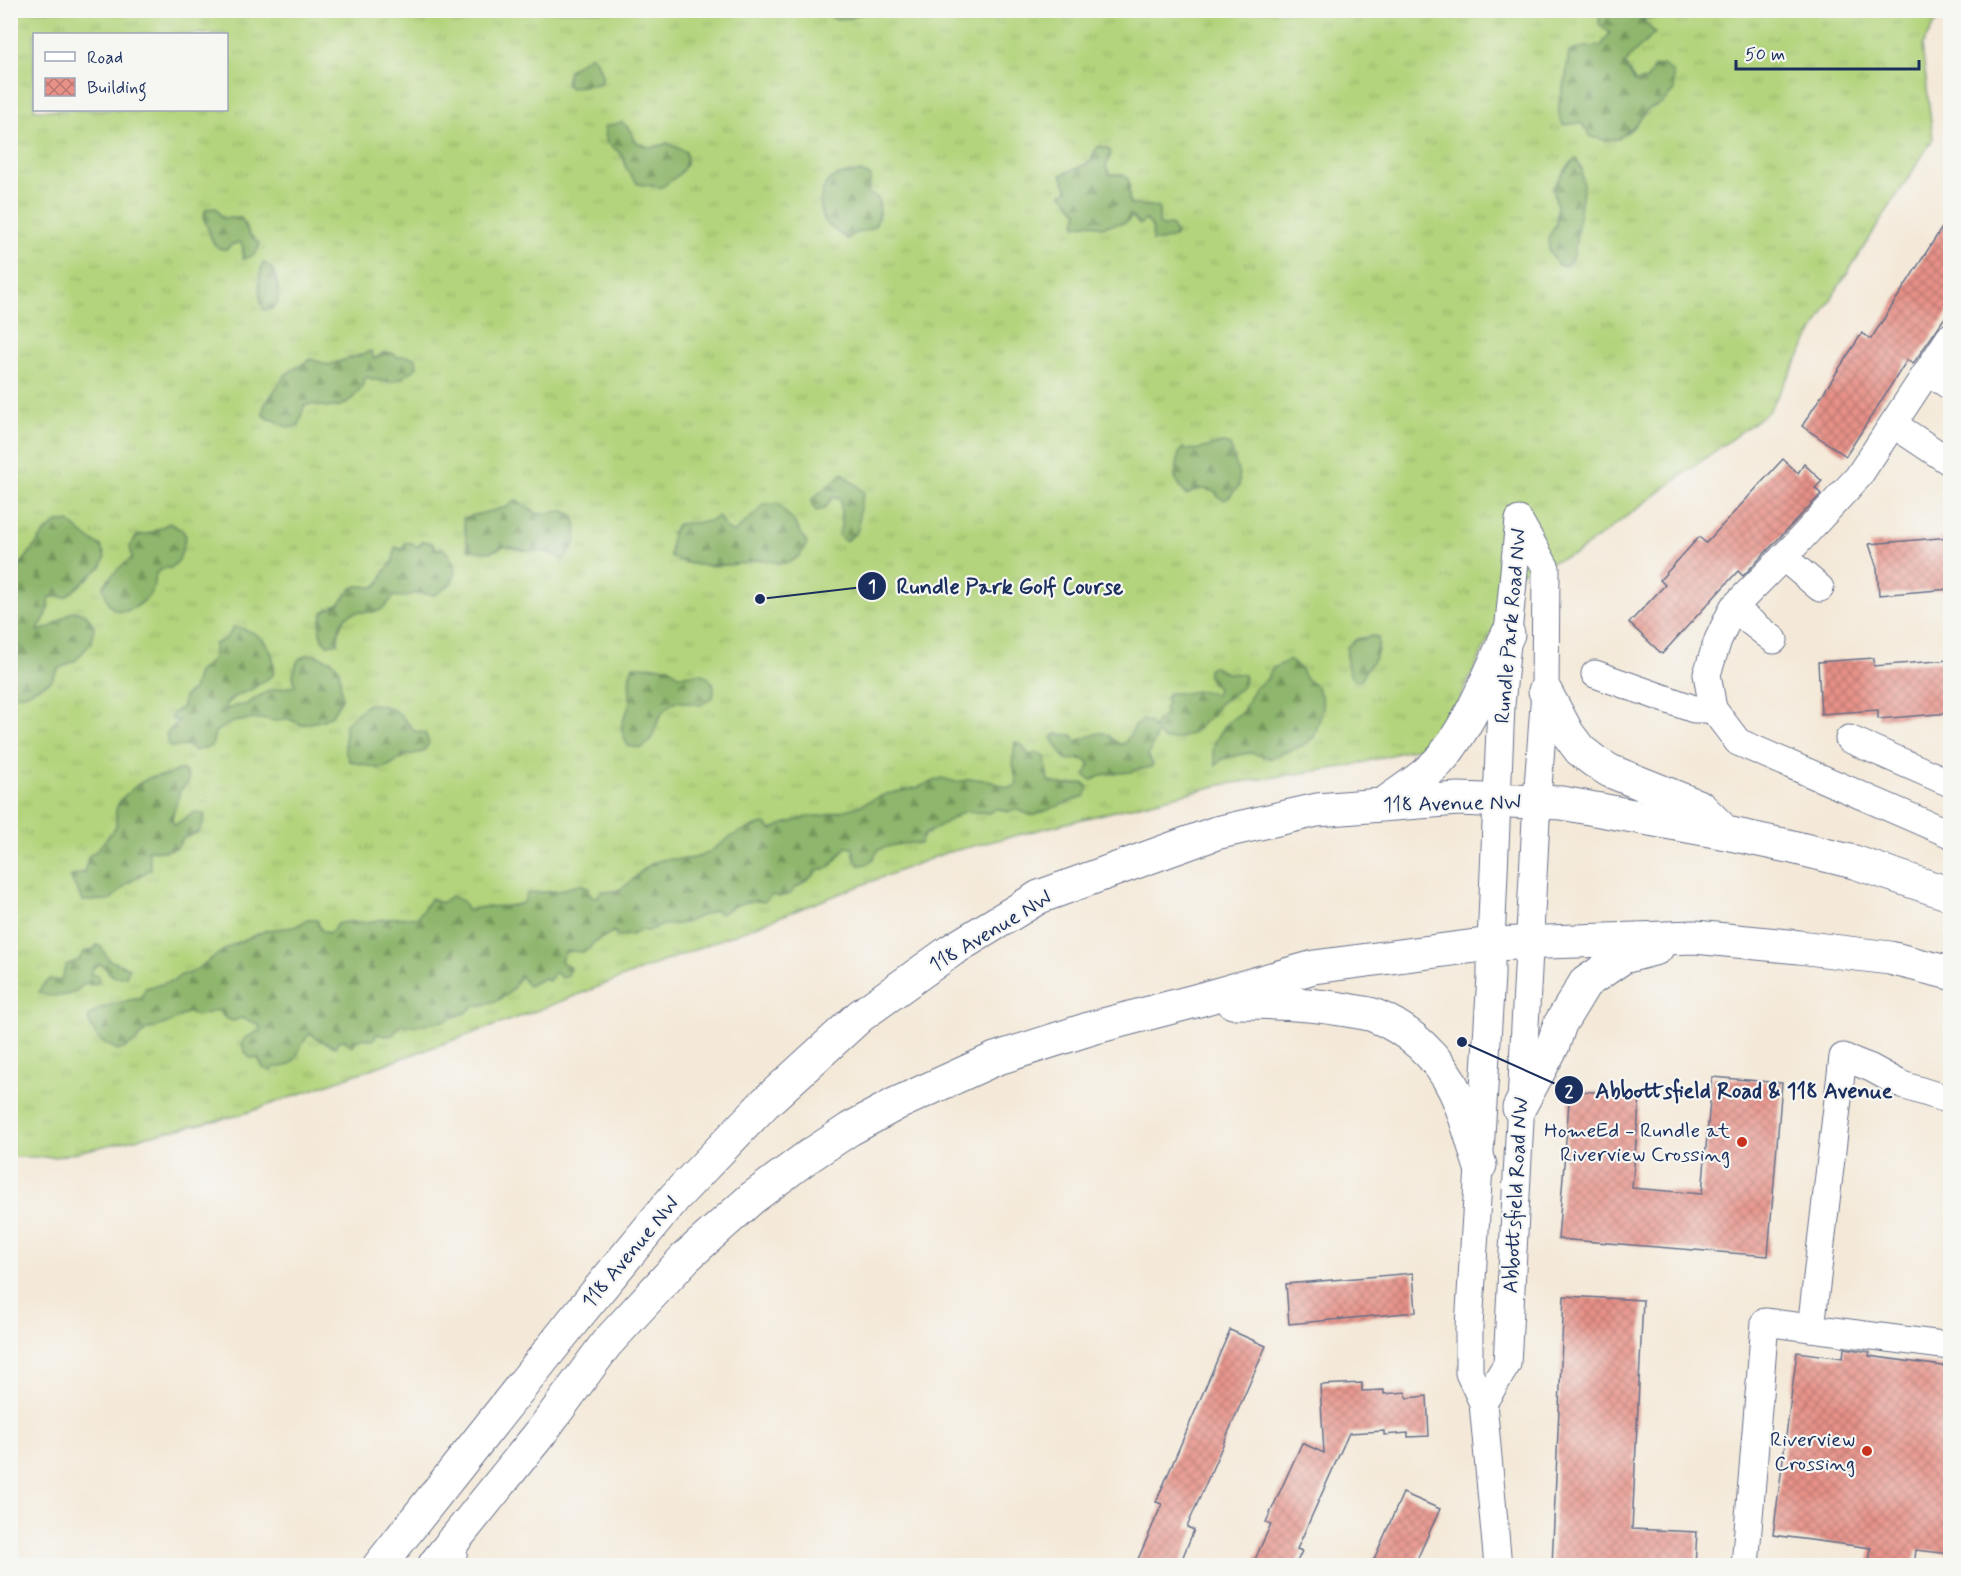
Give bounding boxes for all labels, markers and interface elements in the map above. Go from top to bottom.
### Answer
legend [33,33,228,111]
scale bar [1736,33,1919,71]
text: 50 m [1745,43,1785,67]
text: Road [87,46,123,70]
text: Building [87,76,147,102]
street label: Rundle Park Road NW [1489,527,1533,725]
callout: Rundle Park Golf Course [857,566,1134,606]
text: Rundle Park Golf Course [897,574,1124,602]
text: 1 [868,575,876,599]
street label: 118 Avenue NW [1383,789,1521,819]
street label: 118 Avenue NW [924,884,1057,979]
callout: Abbottsfield Road & 118 Avenue [1554,1070,1904,1110]
text: Abbottsfield Road & 118 Avenue [1595,1078,1893,1106]
text: 2 [1565,1080,1574,1104]
street label: Abbottsfield Road NW [1497,1096,1535,1294]
place label: HomeEd - Rundle at Riverview Crossing [1544,1117,1731,1169]
marker: HomeEd - Rundle at Riverview Crossing [1735,1135,1749,1149]
street label: 118 Avenue NW [576,1191,686,1315]
place label: Riverview Crossing [1770,1426,1855,1478]
marker: Riverview Crossing [1860,1444,1874,1458]

